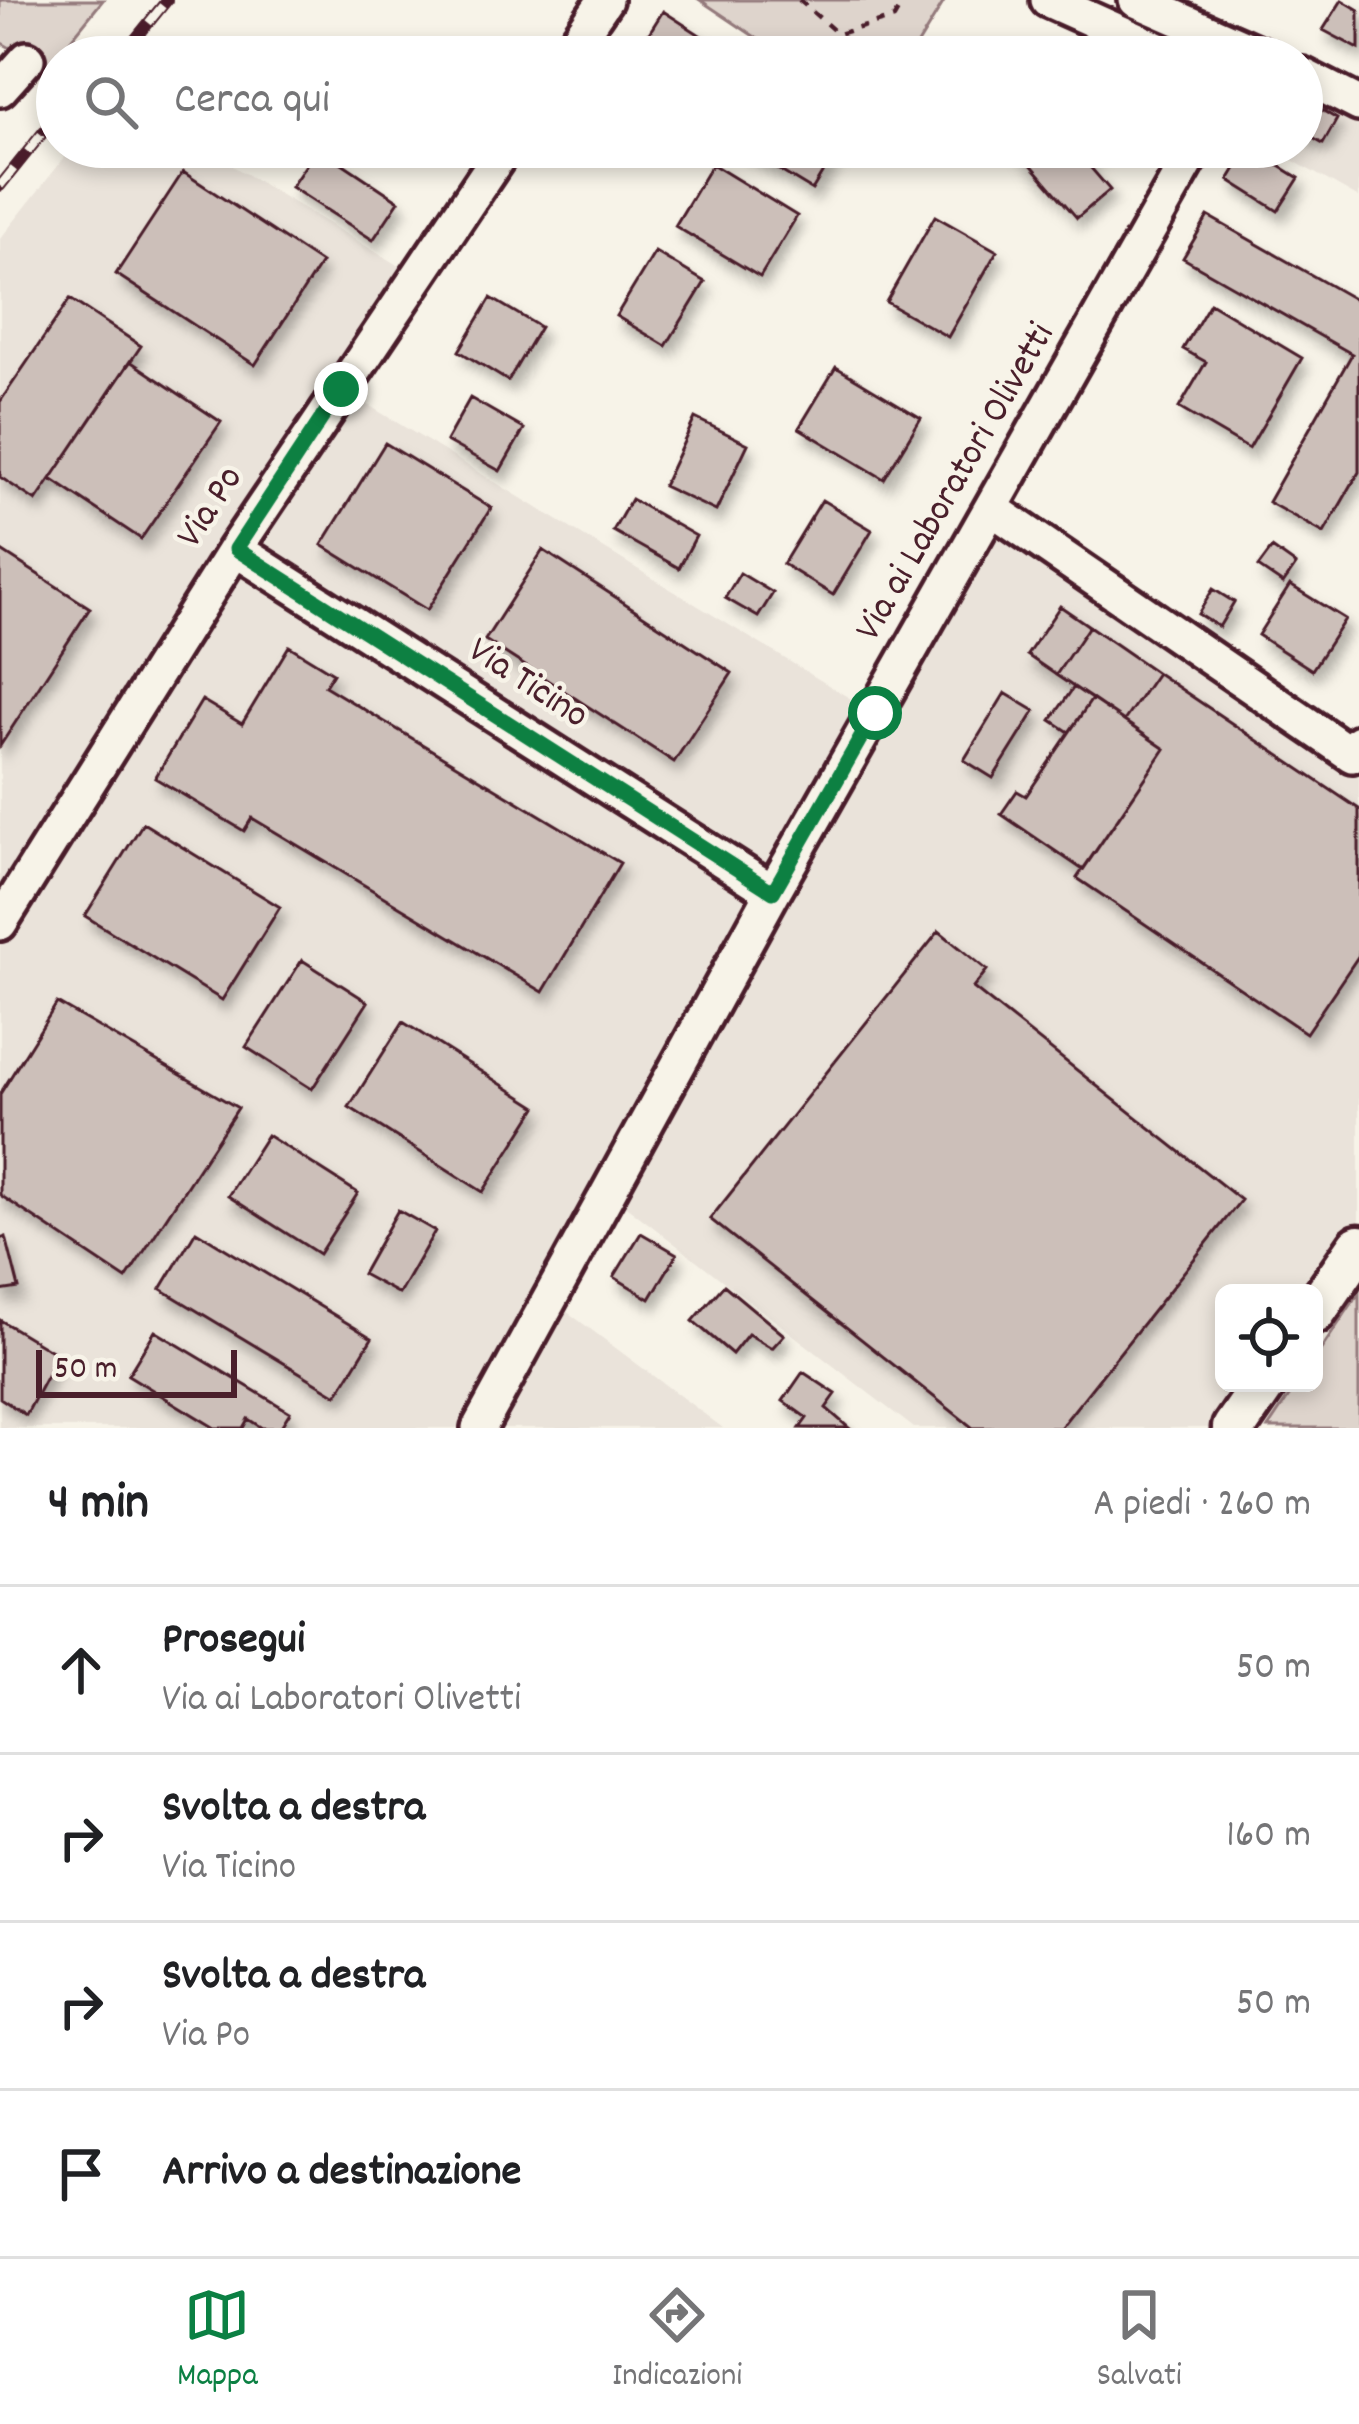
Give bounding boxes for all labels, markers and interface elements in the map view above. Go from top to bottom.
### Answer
search box [36,36,1323,168]
icon: search [78,69,144,135]
text: Cerca qui [174,70,330,134]
street label: Via ai Laboratori Olivetti [843,314,1071,652]
route end [314,362,368,416]
street label: Via Po [165,456,259,560]
street label: Via Ticino [456,625,598,745]
route start [848,686,902,740]
map controls [1215,1284,1323,1392]
button: locate [1215,1284,1323,1392]
scale bar [36,1344,237,1397]
text: 50 m [54,1347,118,1394]
text: 4 min [48,1470,149,1542]
text: A piedi · 260 m [1093,1479,1311,1534]
text: Prosegui [162,1610,305,1674]
icon: ahead [48,1637,114,1703]
text: 50 m [1236,1642,1311,1697]
text: Via ai Laboratori Olivetti [162,1674,521,1729]
text: Svolta a destra [162,1778,425,1842]
icon: right [48,1805,114,1871]
text: 160 m [1226,1810,1311,1865]
text: Via Ticino [162,1842,296,1897]
text: Svolta a destra [162,1946,425,2010]
icon: right [48,1973,114,2039]
text: 50 m [1236,1978,1311,2033]
text: Via Po [162,2010,250,2065]
icon: arrive [48,2141,114,2207]
text: Arrivo a destinazione [162,2142,521,2206]
tab: Mappa [177,2282,258,2401]
tab: Indicazioni [612,2282,742,2401]
tab: Salvati [1097,2282,1182,2401]

